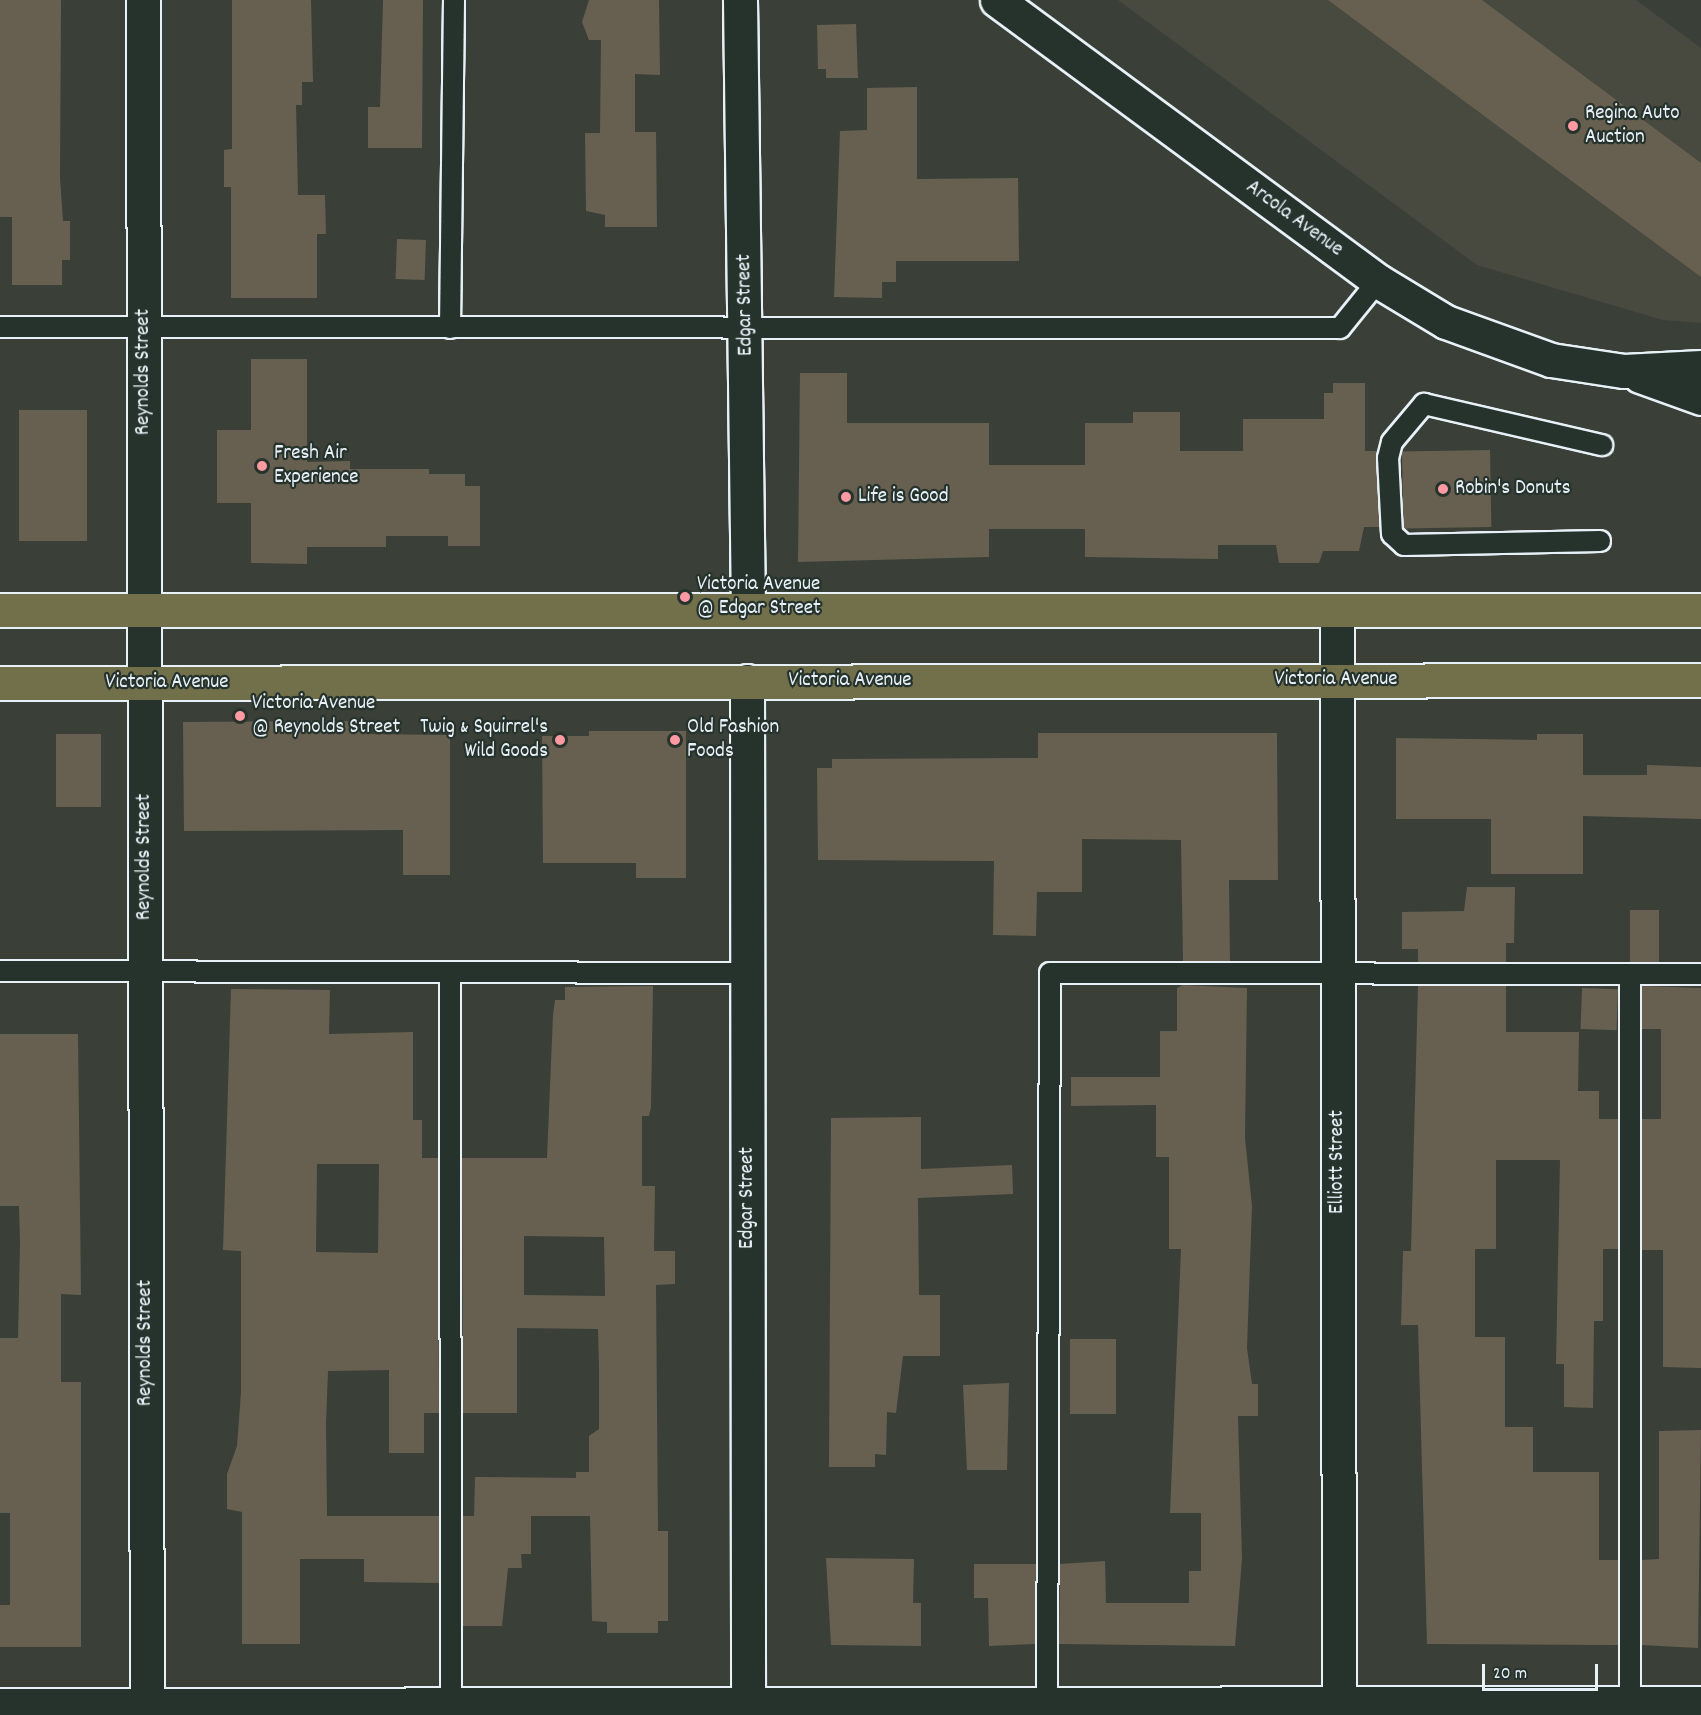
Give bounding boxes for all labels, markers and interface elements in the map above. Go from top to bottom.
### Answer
place label: Regina Auto Auction [1585,101,1679,151]
marker: Regina Auto Auction [1566,119,1580,133]
street label: Arcola Avenue [1240,175,1348,263]
street label: Edgar Street [733,254,759,356]
street label: Reynolds Street [131,309,157,435]
place label: Fresh Air Experience [274,441,359,491]
marker: Fresh Air Experience [255,459,269,473]
place label: Robin's Donuts [1455,476,1571,502]
marker: Robin's Donuts [1436,482,1450,496]
place label: Life is Good [858,484,949,510]
marker: Life is Good [839,490,853,504]
place label: Victoria Avenue @ Edgar Street [697,572,821,622]
marker: Victoria Avenue @ Edgar Street [678,590,692,604]
street label: Victoria Avenue [1274,667,1398,693]
street label: Victoria Avenue [788,668,912,694]
street label: Victoria Avenue [105,670,229,696]
place label: Victoria Avenue @ Reynolds Street [252,691,400,741]
marker: Victoria Avenue @ Reynolds Street [233,709,247,723]
place label: Twig & Squirrel's Wild Goods [420,715,548,765]
place label: Old Fashion Foods [687,715,779,765]
marker: Twig & Squirrel's Wild Goods [553,733,567,747]
marker: Old Fashion Foods [668,733,682,747]
street label: Reynolds Street [132,794,158,920]
street label: Elliott Street [1325,1110,1351,1214]
street label: Edgar Street [735,1147,761,1249]
street label: Reynolds Street [133,1280,159,1406]
scale bar [1485,1652,1600,1690]
text: 20 m [1493,1662,1527,1687]

